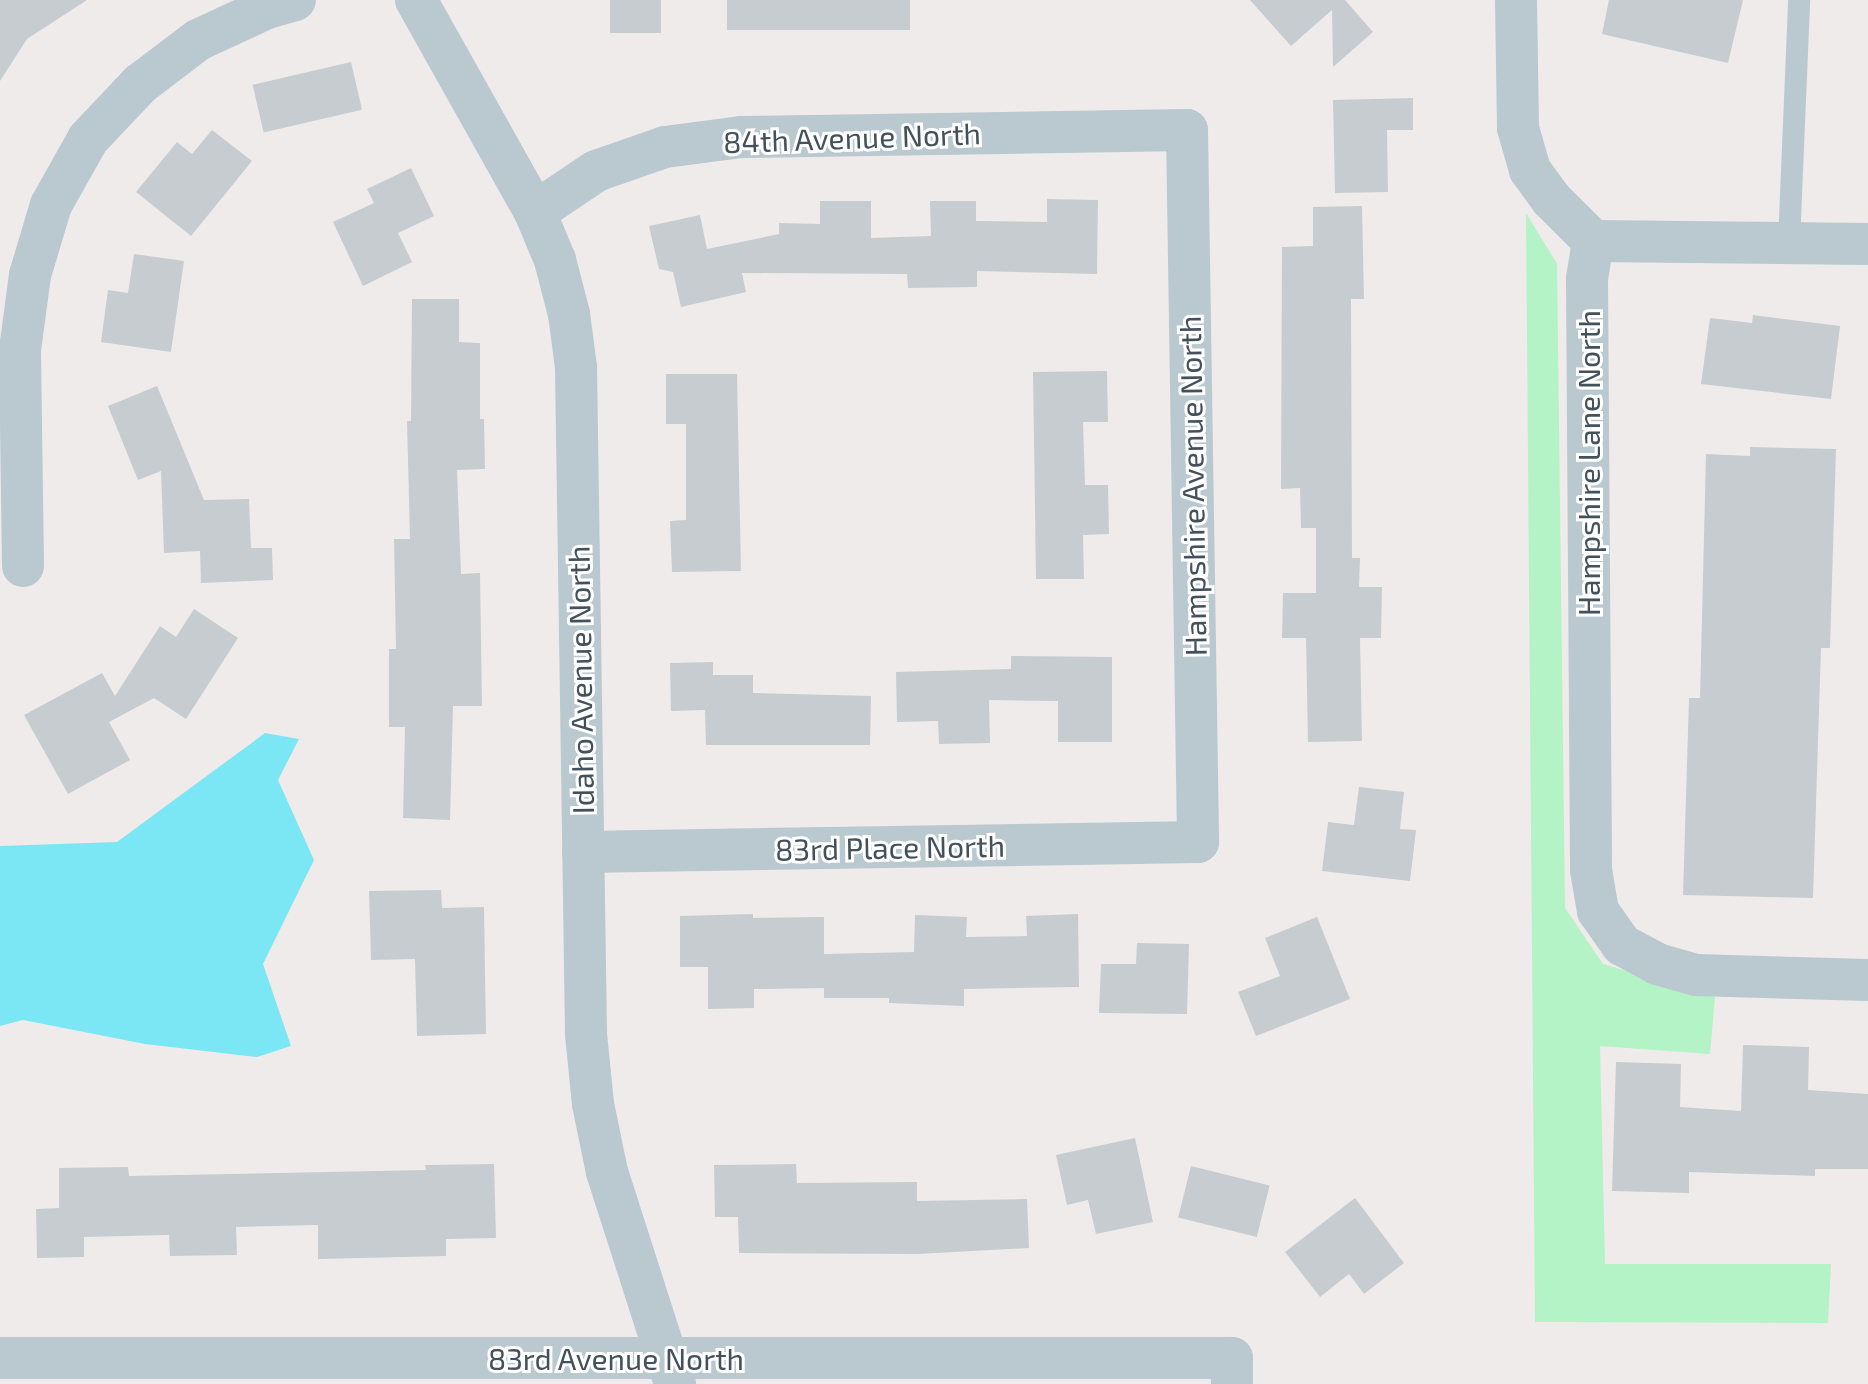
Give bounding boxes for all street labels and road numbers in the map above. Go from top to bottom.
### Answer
street label: 84th Avenue North [722,115,982,159]
street label: Hampshire Lane North [1570,310,1606,616]
street label: Hampshire Avenue North [1171,315,1213,657]
street label: Idaho Avenue North [560,545,600,815]
street label: 83rd Place North [775,827,1005,867]
street label: 83rd Avenue North [488,1340,744,1376]

